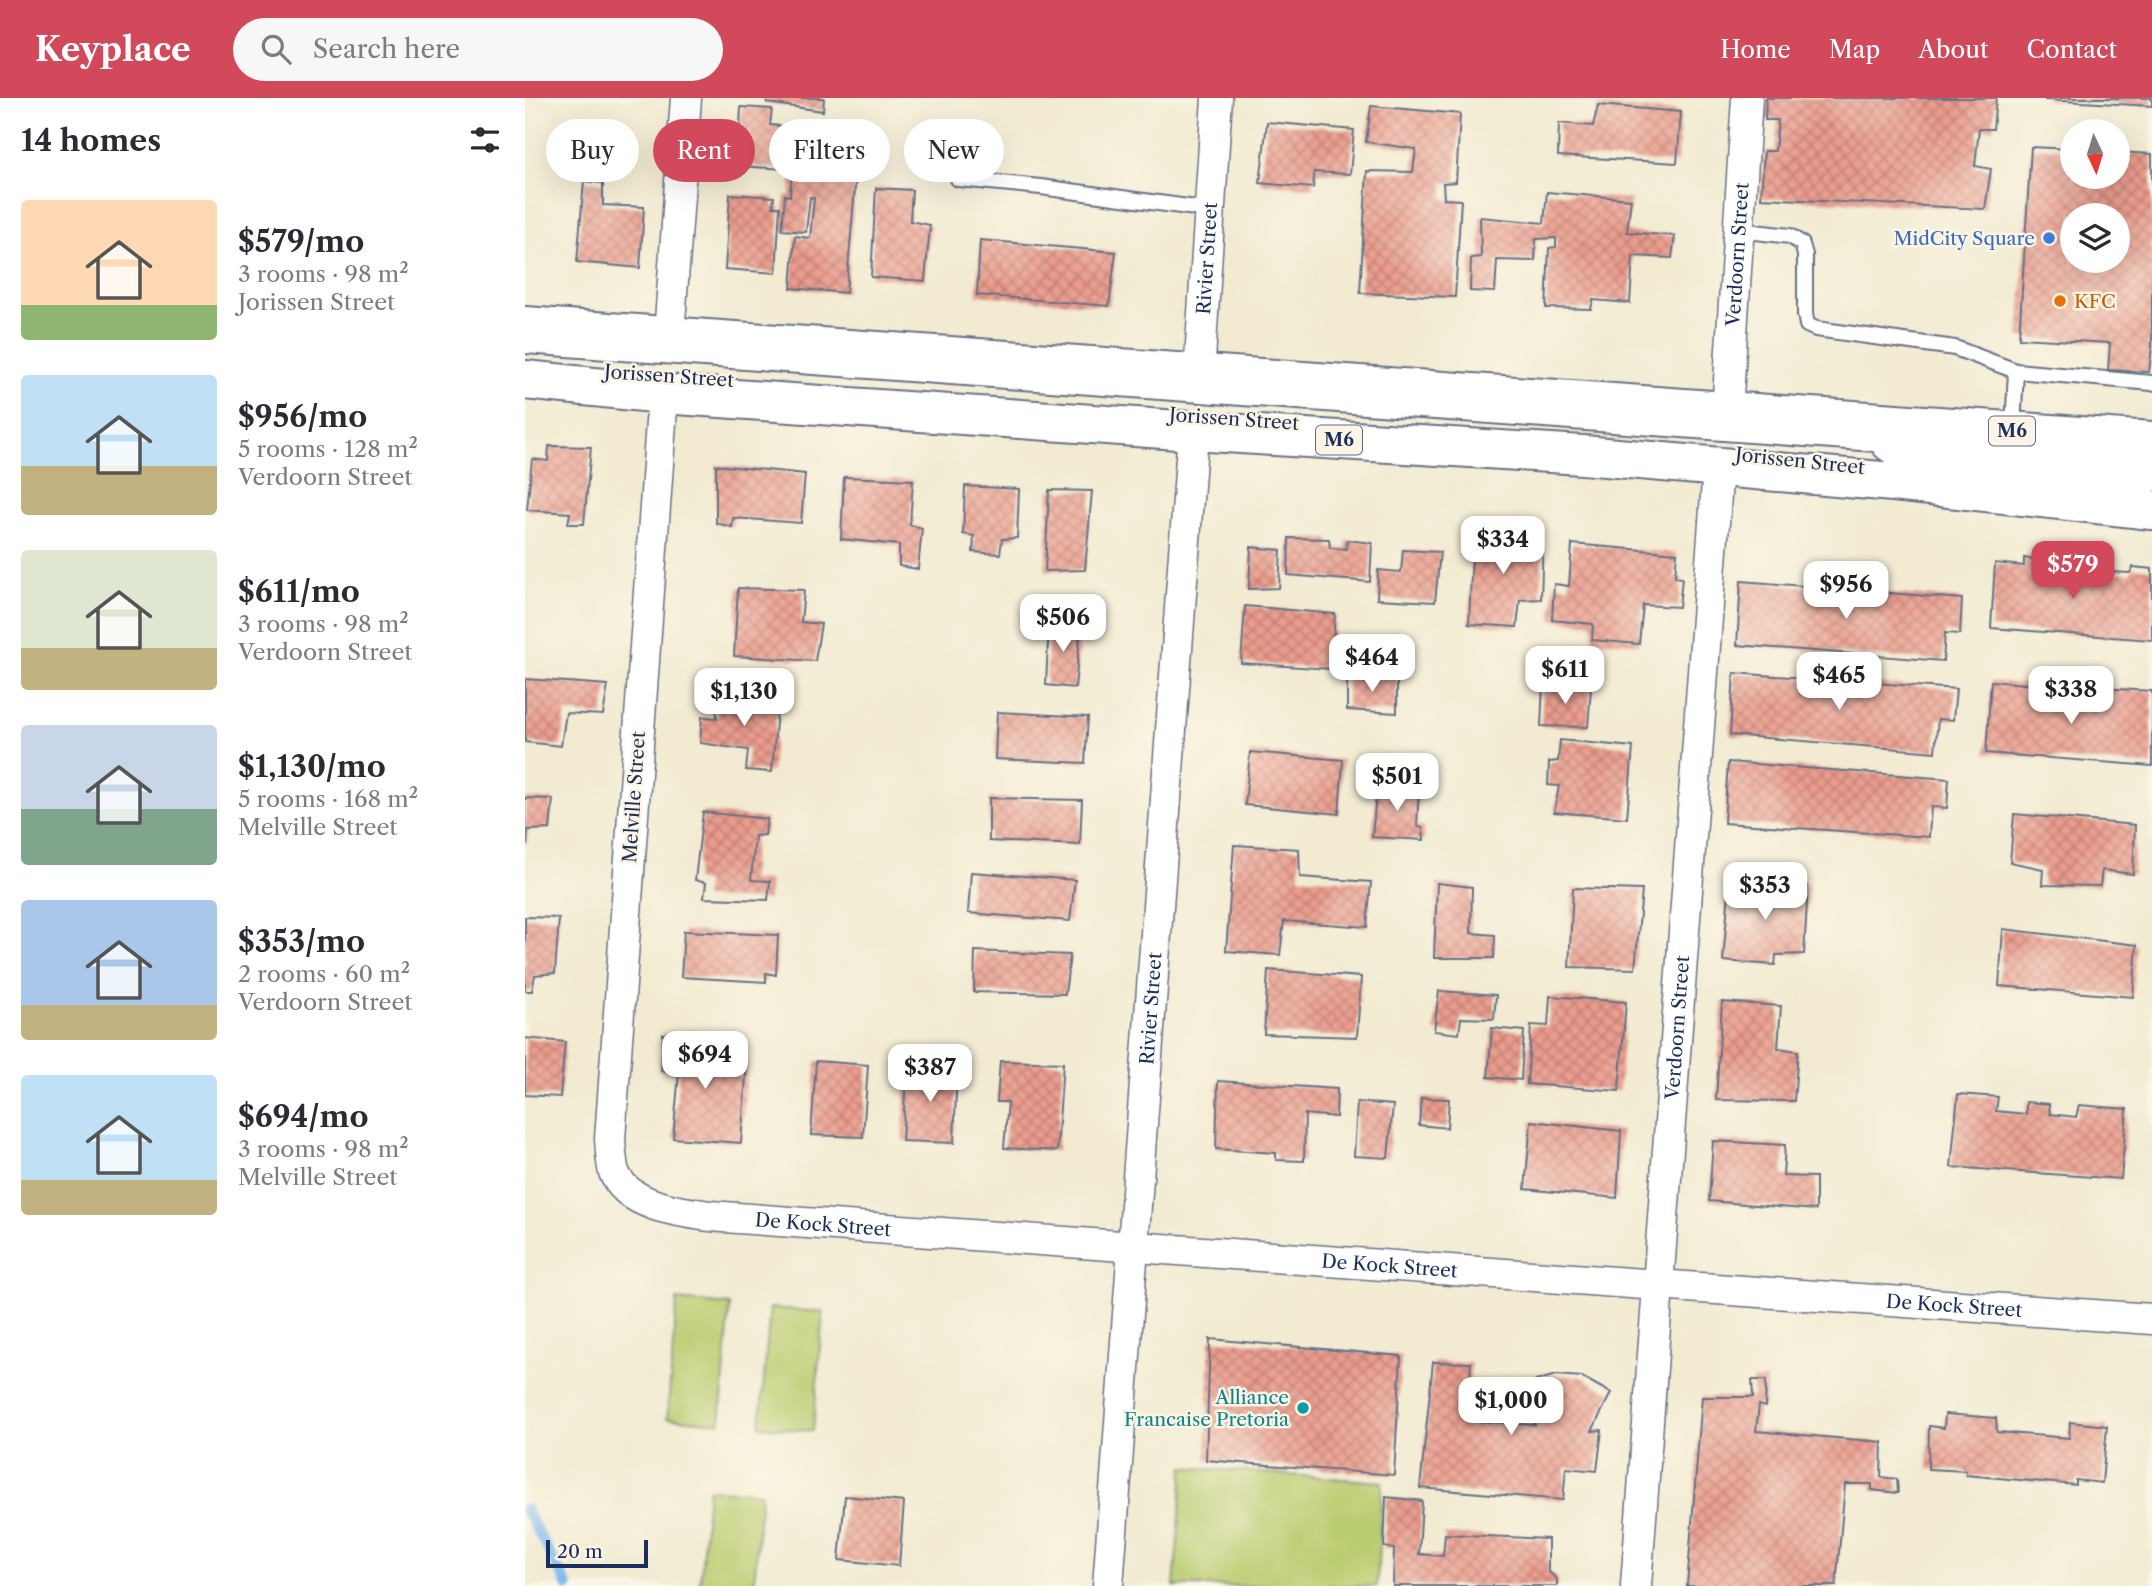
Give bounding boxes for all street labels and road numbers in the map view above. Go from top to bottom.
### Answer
street label: Verdoorn Street [1721,181,1753,328]
street label: Rivier Street [1191,201,1222,315]
street label: Jorissen Street [600,360,735,392]
street label: Jorissen Street [1165,403,1300,435]
road number: M6 [1989,416,2035,446]
road number: M6 [1316,426,1362,454]
street label: Jorissen Street [1731,442,1866,479]
street label: Melville Street [618,730,650,864]
street label: Rivier Street [1135,951,1166,1066]
street label: Verdoorn Street [1660,954,1694,1101]
street label: De Kock Street [754,1208,892,1241]
street label: De Kock Street [1321,1249,1459,1282]
street label: De Kock Street [1885,1289,2023,1322]

